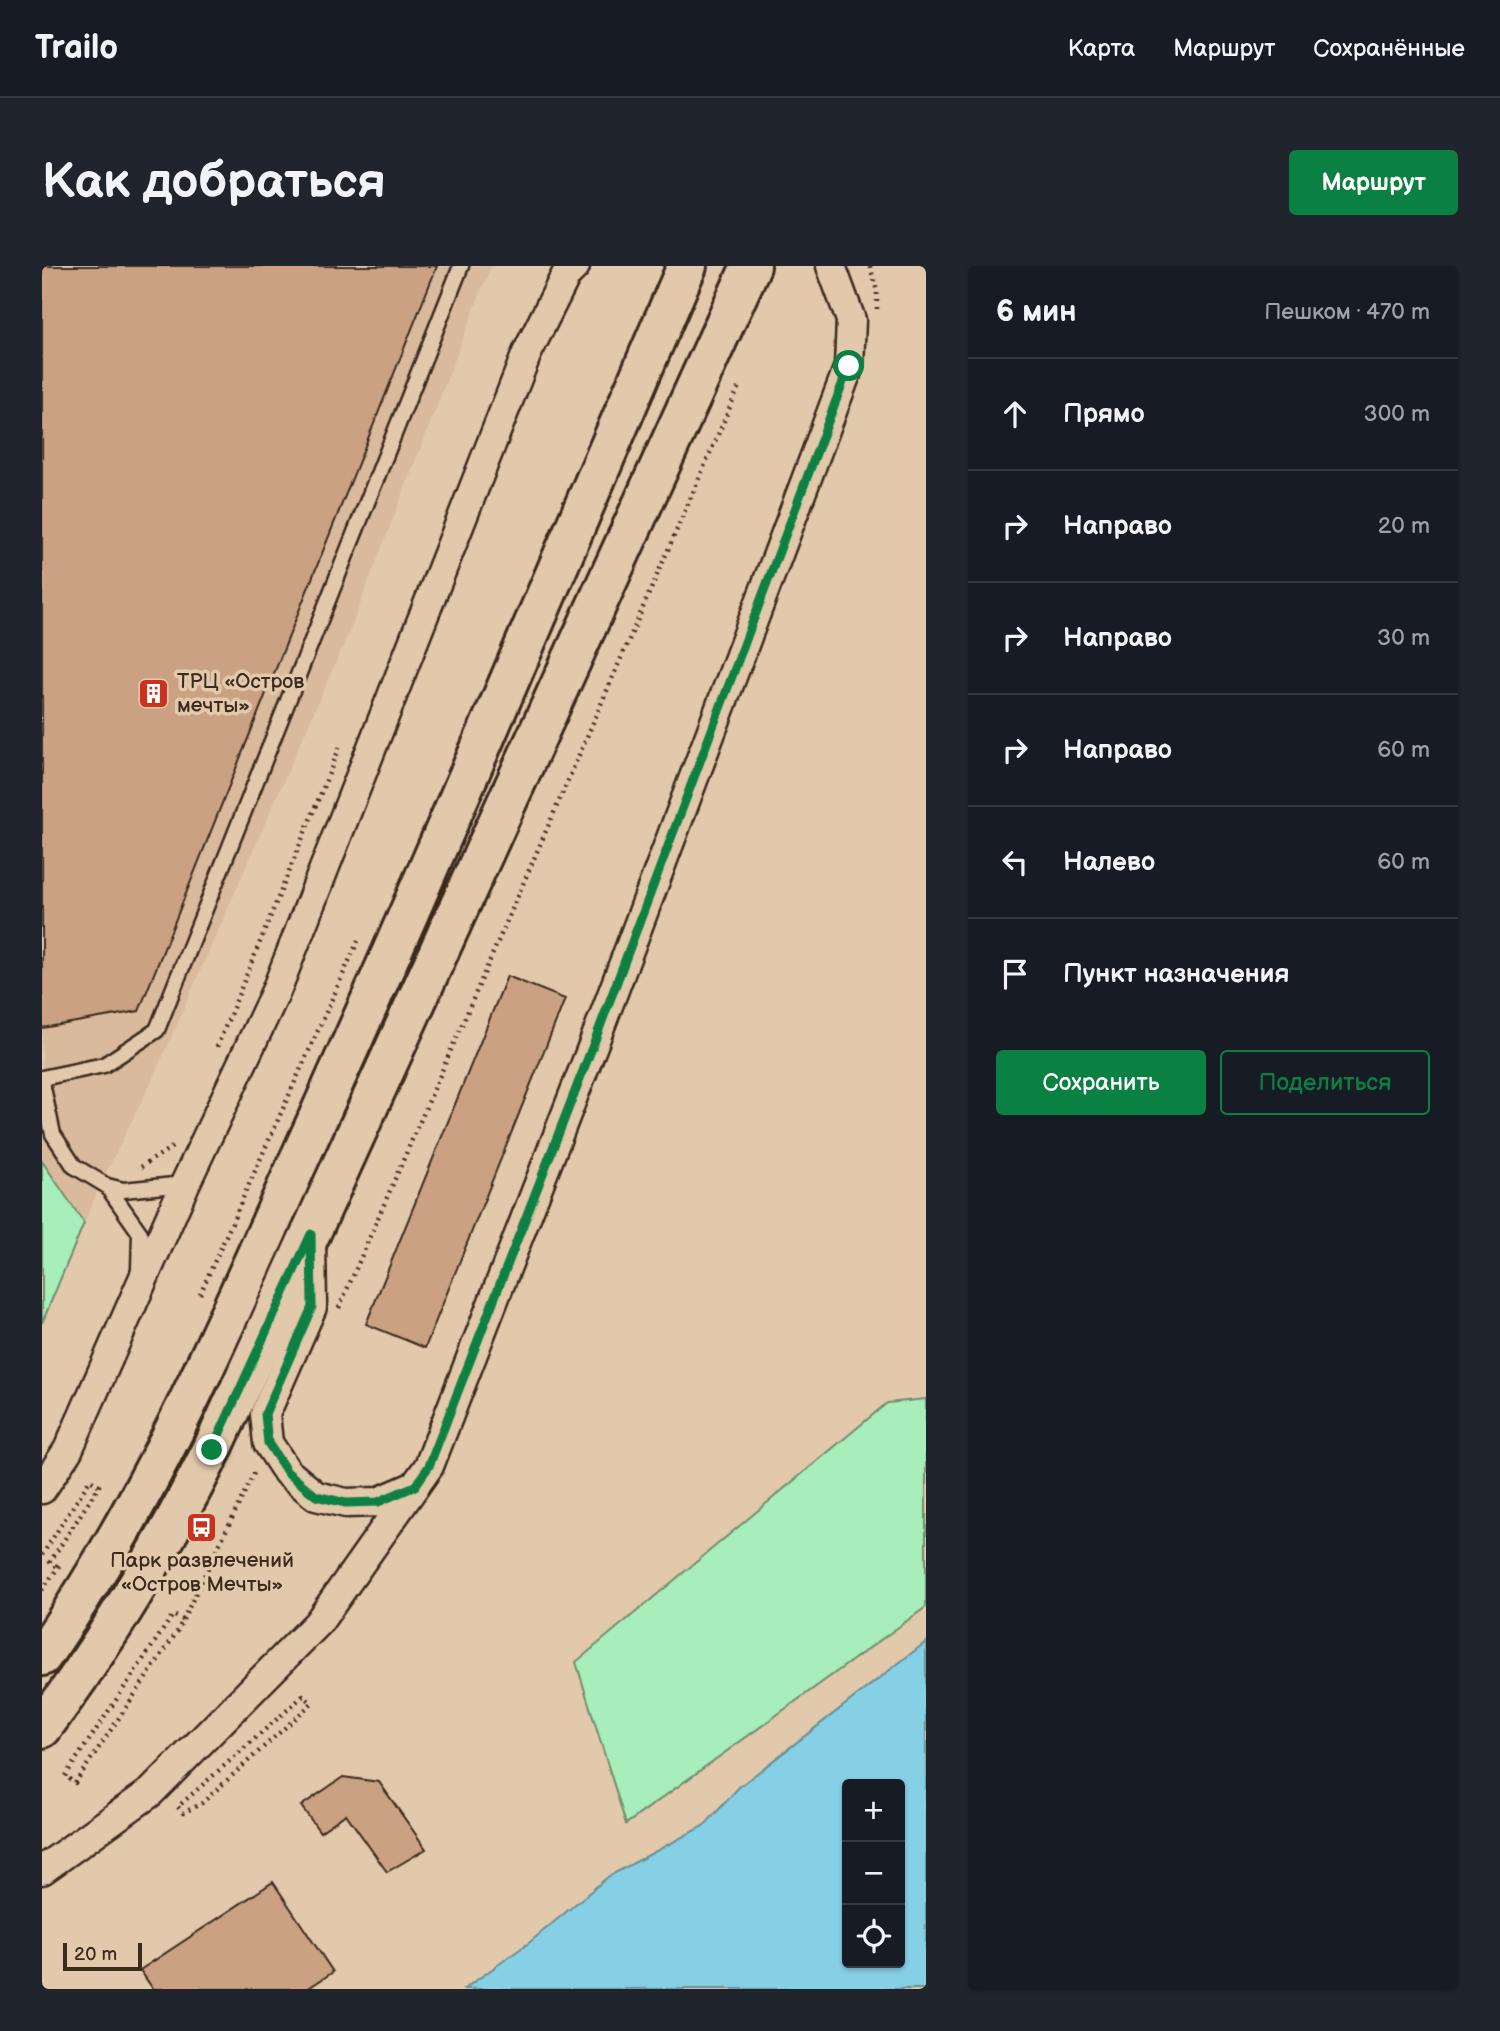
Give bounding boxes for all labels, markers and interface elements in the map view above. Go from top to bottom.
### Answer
text: Trailo [35,28,118,68]
text: Карта [1068,34,1135,63]
text: Маршрут [1173,34,1275,63]
text: Сохранённые [1313,34,1465,63]
button: Маршрут [1289,150,1458,215]
text: Как добраться [42,153,386,212]
text: 6 мин [996,294,1077,330]
text: Пешком · 470 m [1264,298,1430,326]
route start [833,350,864,381]
icon: ahead [996,395,1034,433]
text: Прямо [1063,399,1145,430]
text: 300 m [1364,400,1430,428]
icon: right [996,507,1034,545]
text: Направо [1063,511,1172,542]
text: 20 m [1378,512,1430,540]
icon: right [996,619,1034,657]
text: Направо [1063,623,1172,654]
text: 30 m [1377,624,1430,652]
place label: ТРЦ «Остров мечты» [177,669,304,718]
building icon: ТРЦ «Остров мечты» [137,676,171,710]
icon: right [996,731,1034,769]
text: Направо [1063,735,1172,766]
text: 60 m [1377,736,1430,764]
icon: left [996,843,1034,881]
text: Налево [1063,847,1155,878]
text: 60 m [1377,848,1430,876]
icon: arrive [996,955,1034,993]
text: Пункт назначения [1063,959,1289,990]
button: Сохранить [996,1050,1206,1115]
button: Поделиться [1220,1050,1430,1115]
route end [196,1434,227,1465]
bus stop icon: Парк развлечений «Остров Мечты» [185,1511,219,1545]
place label: Парк развлечений «Остров Мечты» [110,1548,294,1597]
map controls [842,1779,905,1968]
button: + [842,1779,905,1842]
button: − [842,1842,905,1905]
button: locate [842,1905,905,1968]
scale bar [63,1940,142,1972]
text: 20 m [74,1943,117,1966]

